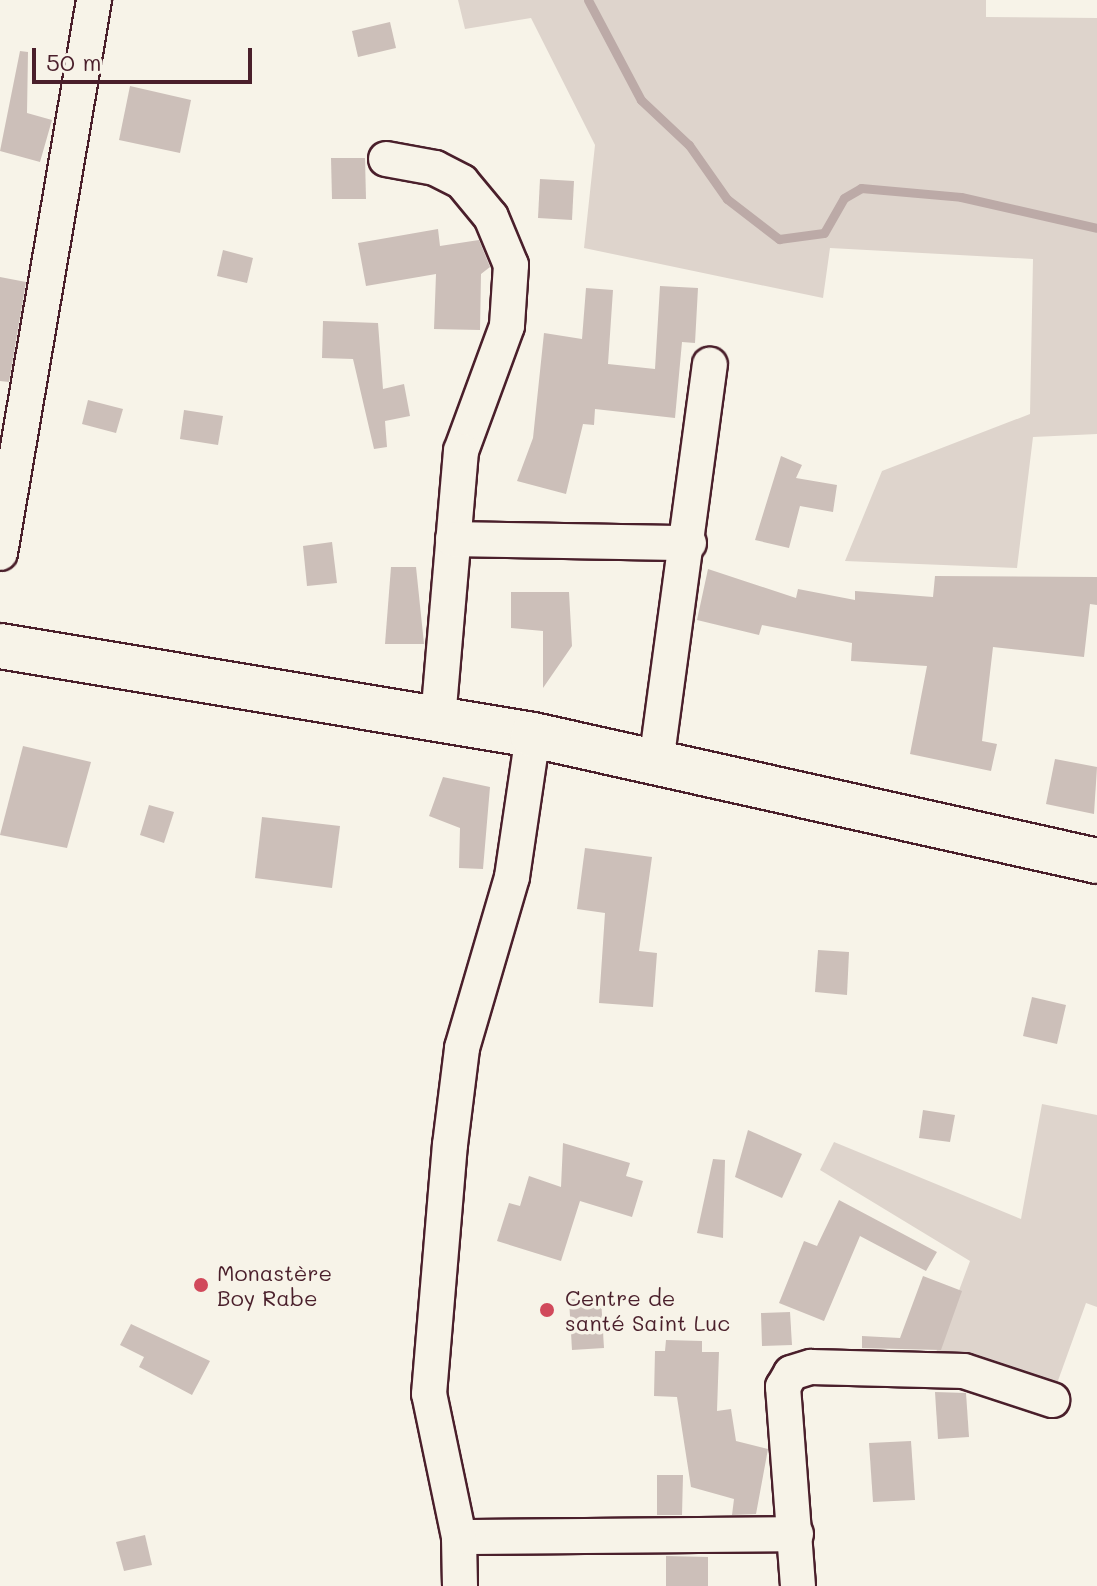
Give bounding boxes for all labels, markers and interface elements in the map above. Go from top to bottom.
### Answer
scale bar [36,32,256,82]
text: 50 m [46,46,102,77]
place label: Monastère Boy Rabe [217,1259,332,1310]
marker: Monastère Boy Rabe [192,1276,210,1294]
place label: Centre de santé Saint Luc [565,1284,730,1336]
marker: Centre de santé Saint Luc [536,1299,558,1321]

